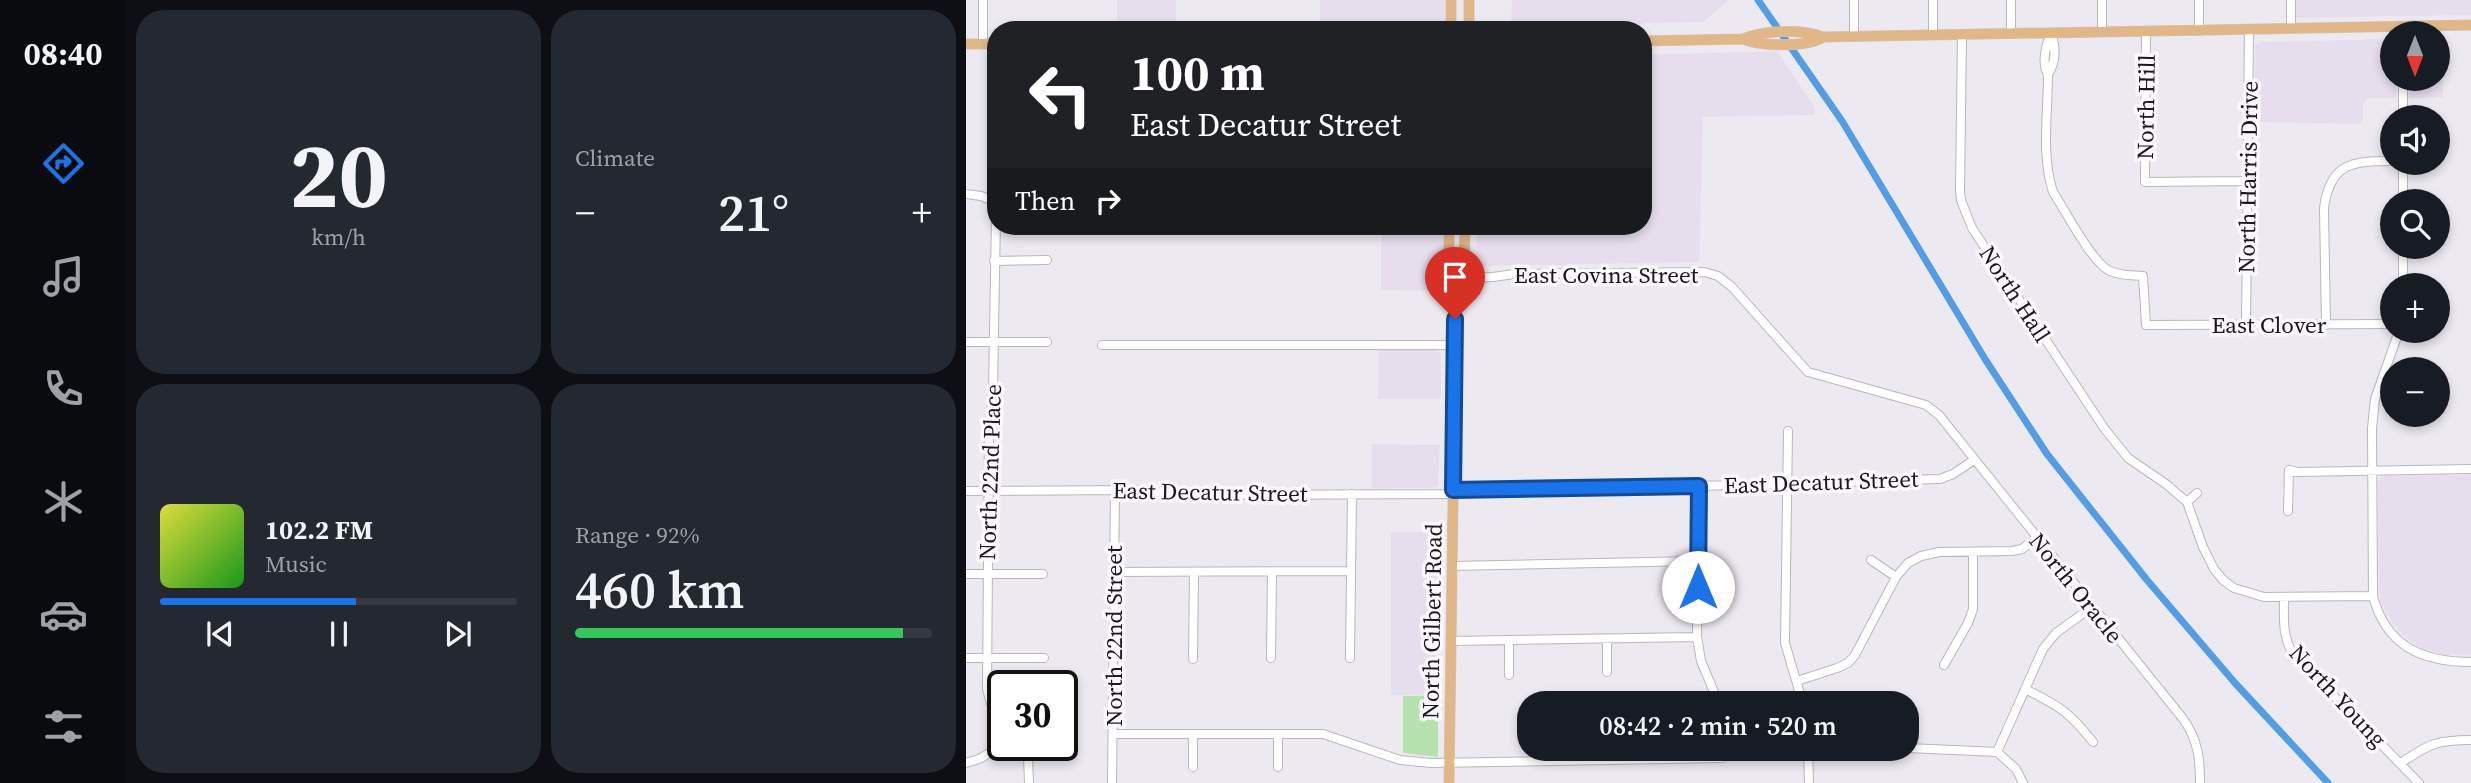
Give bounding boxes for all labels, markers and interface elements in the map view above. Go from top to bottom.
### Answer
north arrow [2380,21,2450,91]
map controls [2380,21,2450,427]
text: 08:40 [24,32,102,76]
text: 100 m [1130,39,1265,106]
icon: left [1015,49,1106,140]
street label: North Hill [2129,54,2163,160]
street label: North Harris Drive [2230,81,2266,273]
text: East Decatur Street [1130,103,1401,147]
button: sound [2380,105,2450,175]
text: 20 [289,113,388,237]
icon: directions [39,139,88,188]
text: Climate [575,142,655,174]
text: 21° [718,177,789,248]
icon: right [1089,182,1127,220]
text: Then [1015,183,1075,219]
text: − [575,187,595,239]
text: + [912,187,932,239]
button: search [2380,189,2450,259]
text: km/h [311,221,366,253]
street label: North Hall [1972,240,2058,349]
pin [1425,247,1485,319]
icon: music [39,252,88,301]
icon: arrive [1436,258,1474,296]
street label: East Covina Street [1514,259,1699,291]
button: + [2380,273,2450,343]
street label: East Clover [2212,309,2327,341]
button: − [2380,357,2450,427]
icon: phone [39,364,88,413]
street label: North 22nd Place [971,383,1009,561]
street label: East Decatur Street [1723,463,1919,501]
street label: East Decatur Street [1112,474,1308,510]
icon: climate [39,477,88,526]
text: 102.2 FM [265,512,373,548]
text: Range · 92% [575,519,700,551]
street label: North Gilbert Road [1414,523,1450,719]
street label: North Oracle [2022,526,2130,650]
street label: North 22nd Street [1098,545,1130,726]
text: Music [265,548,327,580]
position arrow [1661,550,1735,624]
text: 460 km [575,554,744,625]
icon: car [39,590,88,639]
icon: previous [201,615,239,653]
icon: pause [320,615,358,653]
icon: next [439,615,477,653]
street label: North Young [2282,638,2394,754]
speed limit sign: 30 [987,670,1078,761]
icon: filters [39,702,88,751]
text: 08:42 · 2 min · 520 m [1599,708,1837,744]

